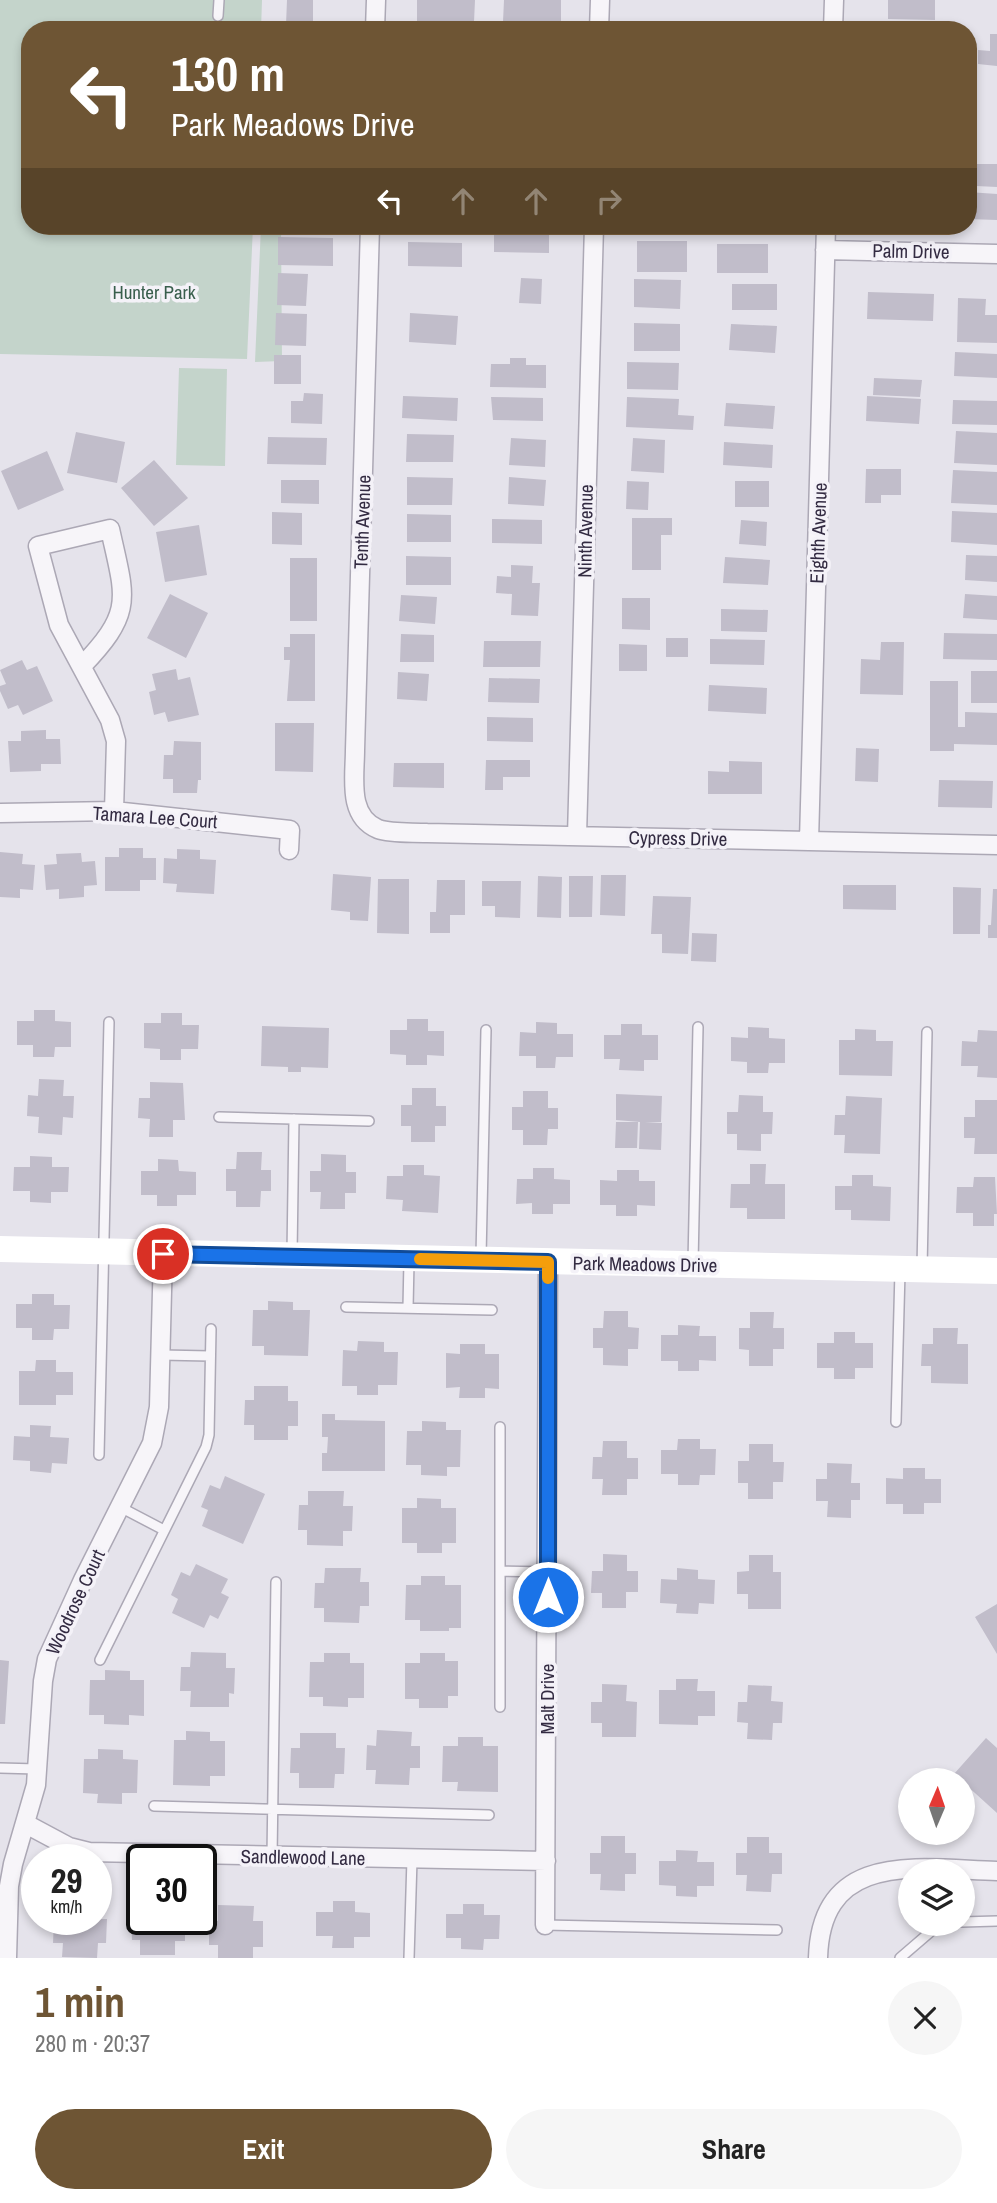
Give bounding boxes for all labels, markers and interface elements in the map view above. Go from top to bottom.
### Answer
text: 130 m [171,40,285,106]
icon: left [56,49,147,140]
text: Park Meadows Drive [171,103,415,146]
icon: left [371,182,409,220]
icon: ahead [444,182,482,220]
icon: ahead [517,182,555,220]
icon: right [590,182,628,220]
street label: Palm Drive [872,237,950,265]
park label: Hunter Park [112,279,196,305]
street label: Tenth Avenue [347,474,377,570]
street label: Eighth Avenue [803,482,833,584]
street label: Ninth Avenue [571,484,599,578]
street label: Tamara Lee Court [92,800,219,834]
street label: Cypress Drive [628,824,728,852]
pin [133,1224,193,1284]
icon: arrive [144,1235,182,1273]
street label: Park Meadows Drive [572,1250,718,1278]
street label: Woodrose Court [39,1545,111,1659]
position arrow [511,1560,585,1634]
street label: Malt Drive [534,1664,560,1734]
north arrow [898,1768,975,1844]
map controls [898,1768,975,1936]
street label: Sandlewood Lane [240,1843,366,1871]
speed limit sign: 30 [126,1844,217,1935]
text: 29 [51,1857,82,1904]
button: layers [898,1859,975,1936]
text: km/h [51,1894,83,1919]
text: 1 min [35,1974,125,2030]
button: close [888,1981,962,2055]
text: 280 m · 20:37 [35,2028,150,2059]
button: Exit [35,2109,492,2189]
button: Share [506,2109,962,2189]

